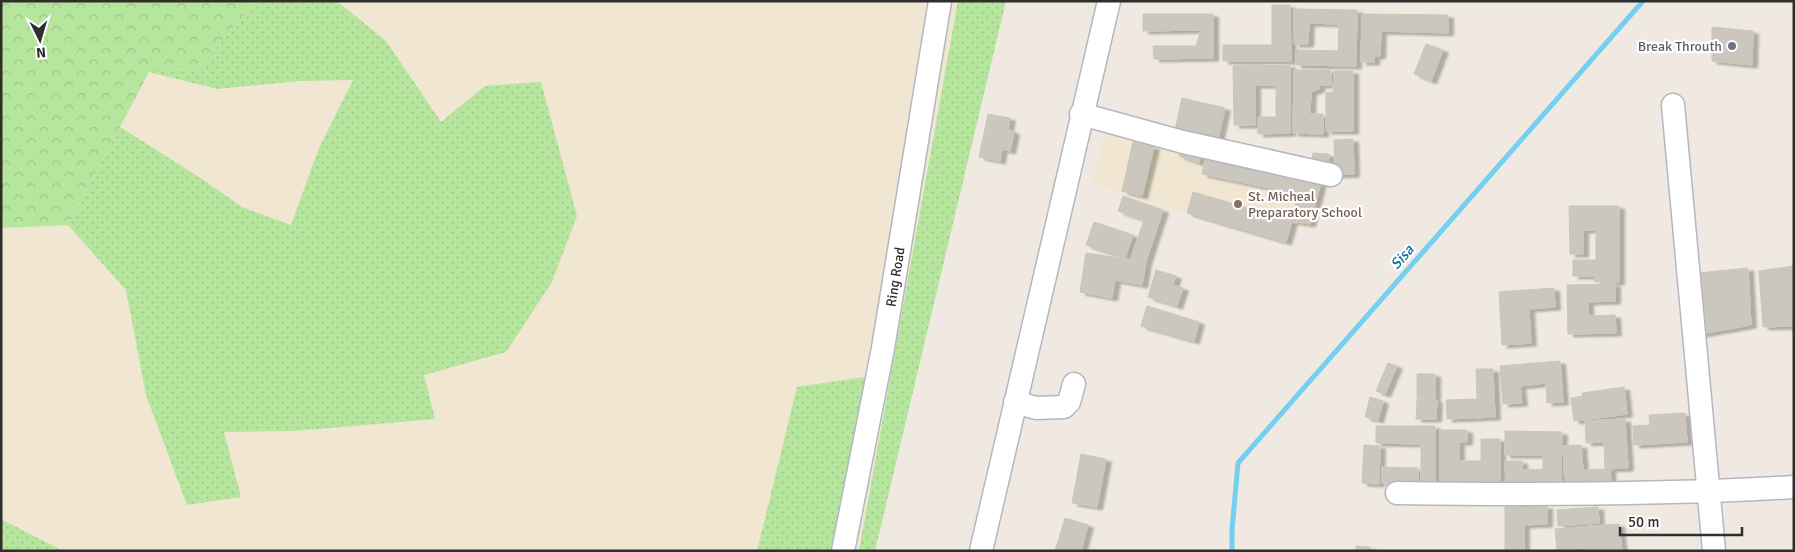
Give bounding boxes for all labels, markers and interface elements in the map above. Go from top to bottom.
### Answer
north arrow [15,15,65,65]
place label: Break Throuth [1638,38,1722,55]
marker: Break Throuth [1726,40,1738,52]
text: N [35,44,47,61]
place label: St. Micheal Preparatory School [1248,188,1362,221]
marker: St. Micheal Preparatory School [1232,198,1244,210]
water label: Sisa [1386,241,1418,273]
street label: Ring Road [882,246,909,308]
scale bar [1620,504,1742,536]
text: 50 m [1628,513,1659,531]

